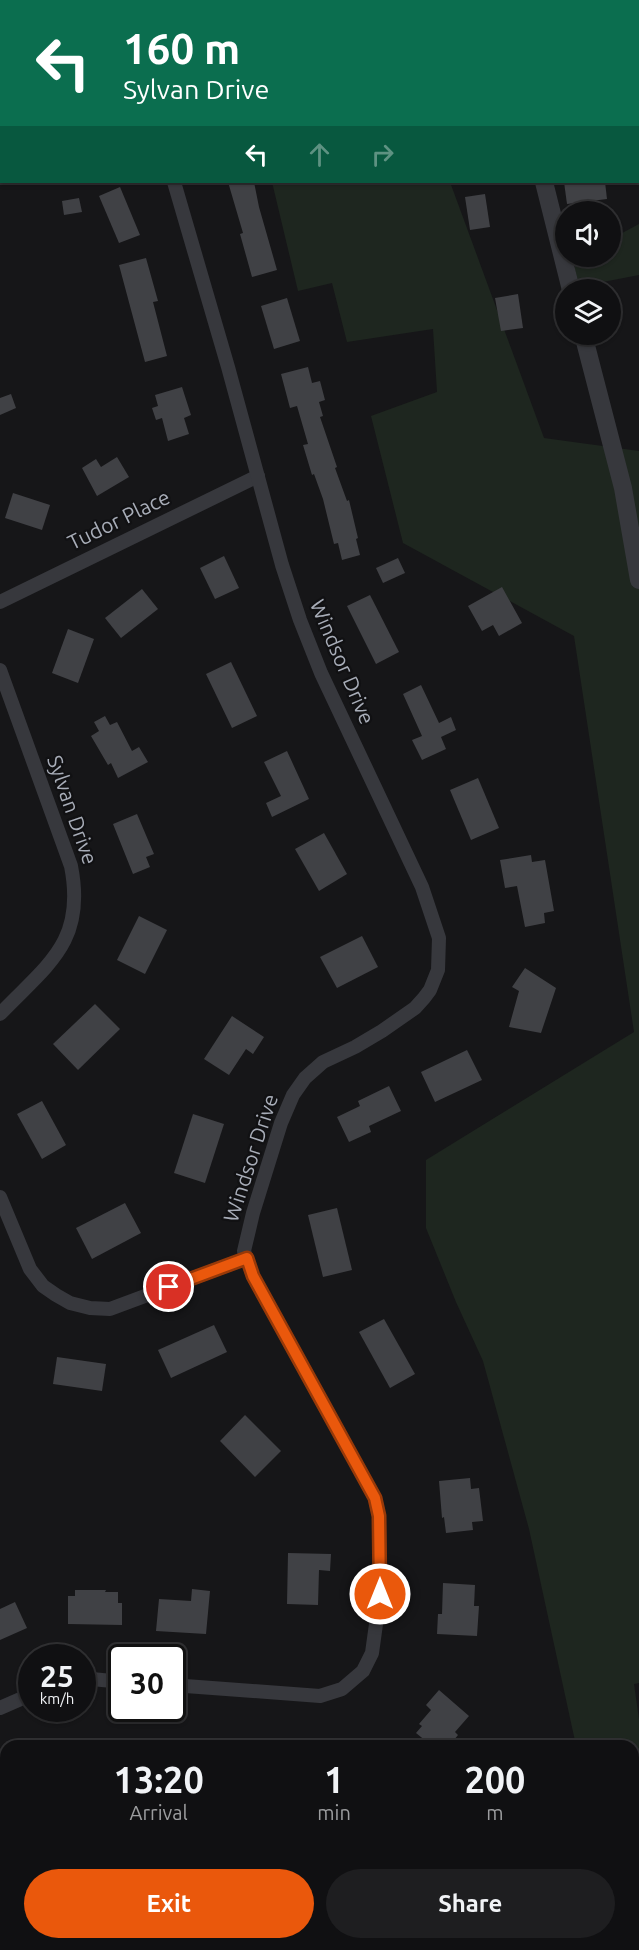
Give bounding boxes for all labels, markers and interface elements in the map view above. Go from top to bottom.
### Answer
icon: left [24,24,102,102]
text: 160 m [123,25,240,72]
text: Sylvan Drive [123,74,269,104]
icon: left [240,138,273,171]
icon: ahead [303,138,336,171]
icon: right [366,138,399,171]
map controls [555,201,621,345]
button: sound [555,201,621,267]
button: layers [555,279,621,345]
street label: Tudor Place [64,484,174,554]
street label: Windsor Drive [306,596,380,728]
street label: Sylvan Drive [43,752,103,867]
street label: Windsor Drive [218,1091,282,1225]
pin [143,1261,194,1312]
icon: arrive [152,1270,185,1303]
position arrow [348,1562,412,1626]
speed limit sign: 30 [108,1644,186,1722]
text: 25 [40,1659,74,1693]
text: km/h [40,1690,74,1707]
text: 13:20 [114,1759,204,1800]
text: 1 [324,1759,344,1800]
text: 200 [464,1759,525,1800]
text: Arrival [130,1801,188,1824]
text: min [317,1801,351,1824]
text: m [486,1801,504,1824]
button: Exit [24,1869,314,1938]
button: Share [326,1869,615,1938]

